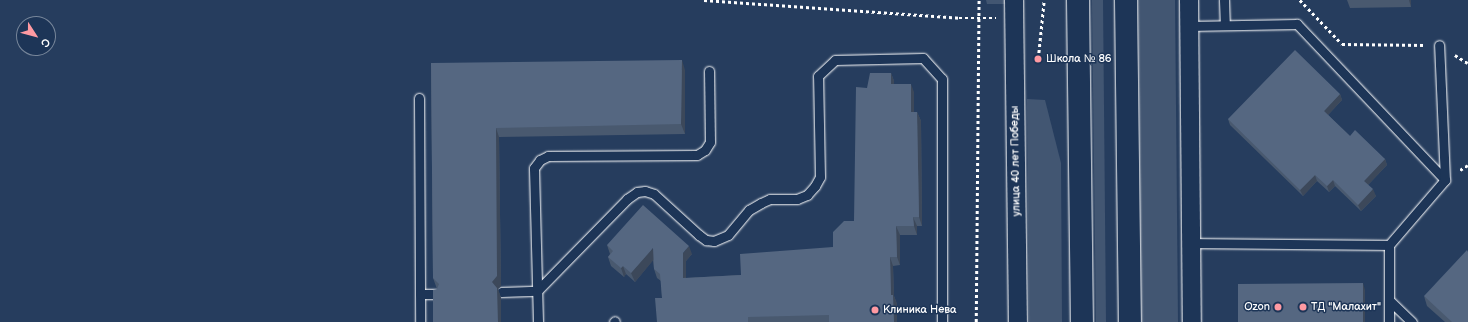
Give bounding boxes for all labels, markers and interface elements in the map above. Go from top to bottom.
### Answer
north arrow [16,16,56,56]
text: С [38,36,53,50]
place label: Школа № 86 [1046,52,1112,66]
marker: Школа № 86 [1033,54,1043,64]
street label: улица 40 лет Победы [1008,106,1024,216]
place label: Ozon [1244,300,1270,314]
place label: ТД "Малахит" [1311,300,1381,314]
marker: Ozon [1273,302,1283,312]
marker: ТД "Малахит" [1298,302,1308,312]
place label: Клиника Нева [883,303,957,317]
marker: Клиника Нева [870,305,880,315]

